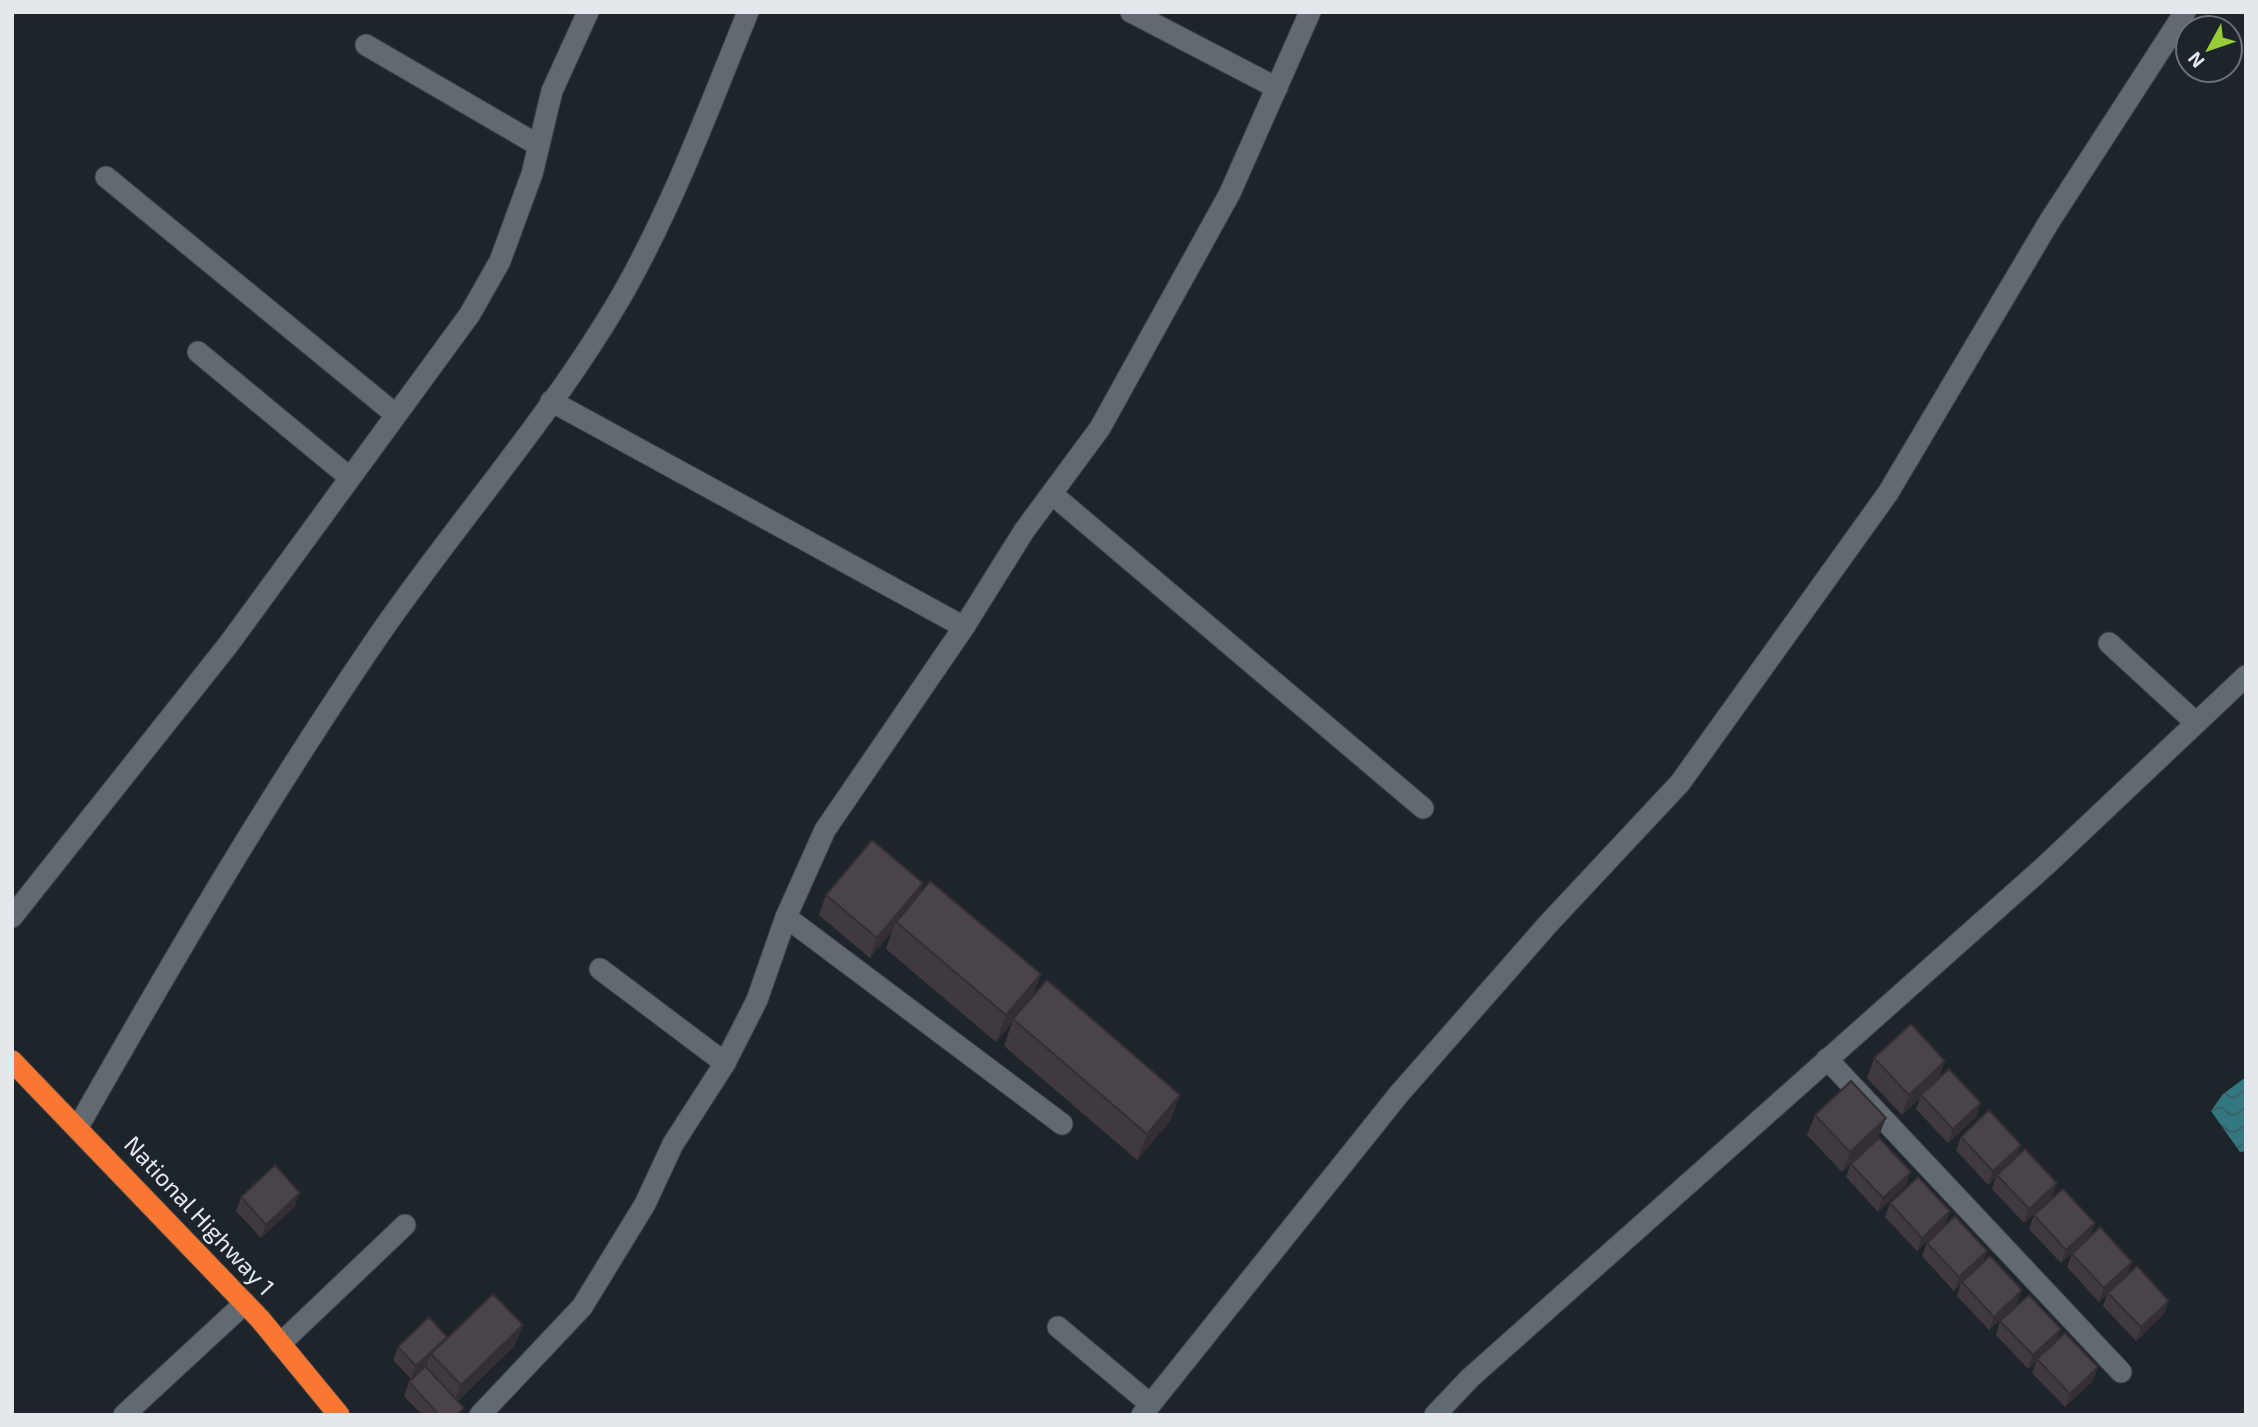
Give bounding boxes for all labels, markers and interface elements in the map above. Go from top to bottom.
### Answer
north arrow [2174,14,2244,84]
text: N [2182,48,2209,73]
street label: National Highway 1 [119,1129,281,1301]

